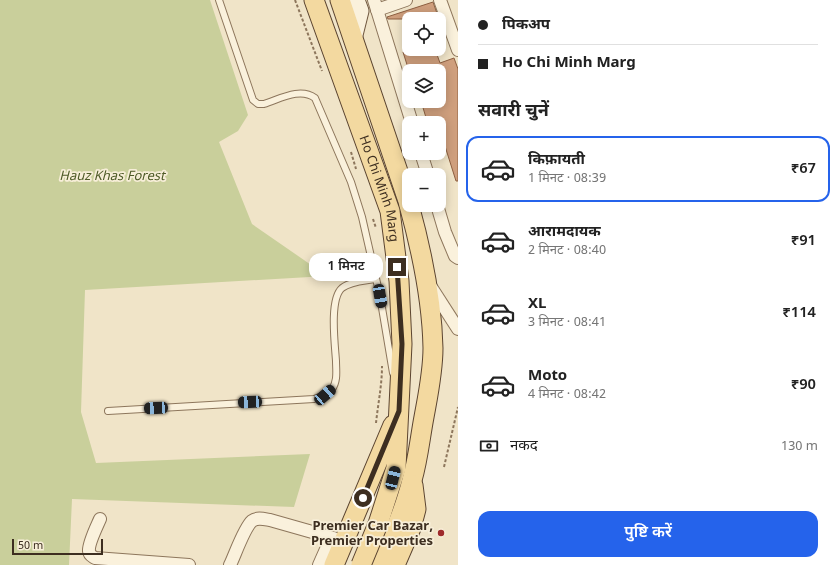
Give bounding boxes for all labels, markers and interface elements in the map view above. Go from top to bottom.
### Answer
map controls [402,12,446,212]
button: locate [402,12,446,56]
text: पिकअप [502,16,550,35]
text: Ho Chi Minh Marg [502,54,636,73]
button: layers [402,64,446,108]
text: सवारी चुनें [478,100,549,123]
button: + [402,116,446,160]
street label: Ho Chi Minh Marg [355,133,402,243]
icon: car [480,151,516,187]
text: किफ़ायती [528,151,585,170]
text: ₹67 [791,160,816,179]
park label: Hauz Khas Forest [59,168,167,185]
button: − [402,168,446,212]
text: 1 मिनट · 08:39 [528,170,606,187]
icon: car [480,223,516,259]
text: आरामदायक [528,223,601,242]
text: ₹91 [791,232,816,251]
text: 2 मिनट · 08:40 [528,242,606,259]
callout: 1 मिनट [309,253,383,281]
text: 1 मिनट [327,258,365,275]
route end [388,258,406,276]
car [372,283,388,309]
icon: car [480,295,516,331]
text: XL [528,295,546,314]
text: ₹114 [782,304,816,323]
text: 3 मिनट · 08:41 [528,314,606,331]
icon: car [480,367,516,403]
text: Moto [528,367,567,386]
text: ₹90 [791,376,816,395]
car [312,383,338,407]
text: 4 मिनट · 08:42 [528,386,606,403]
car [238,395,262,409]
car [144,401,168,415]
icon: cash [478,435,500,457]
text: नकद [510,437,538,456]
text: 130 m [781,438,818,455]
car [384,465,402,491]
route start [354,489,372,507]
button: पुष्टि करें [478,511,818,557]
place label: Premier Car Bazar, Premier Properties [311,518,433,550]
marker: Premier Car Bazar, Premier Properties [436,528,446,538]
scale bar [12,537,103,556]
text: 50 m [18,539,43,553]

